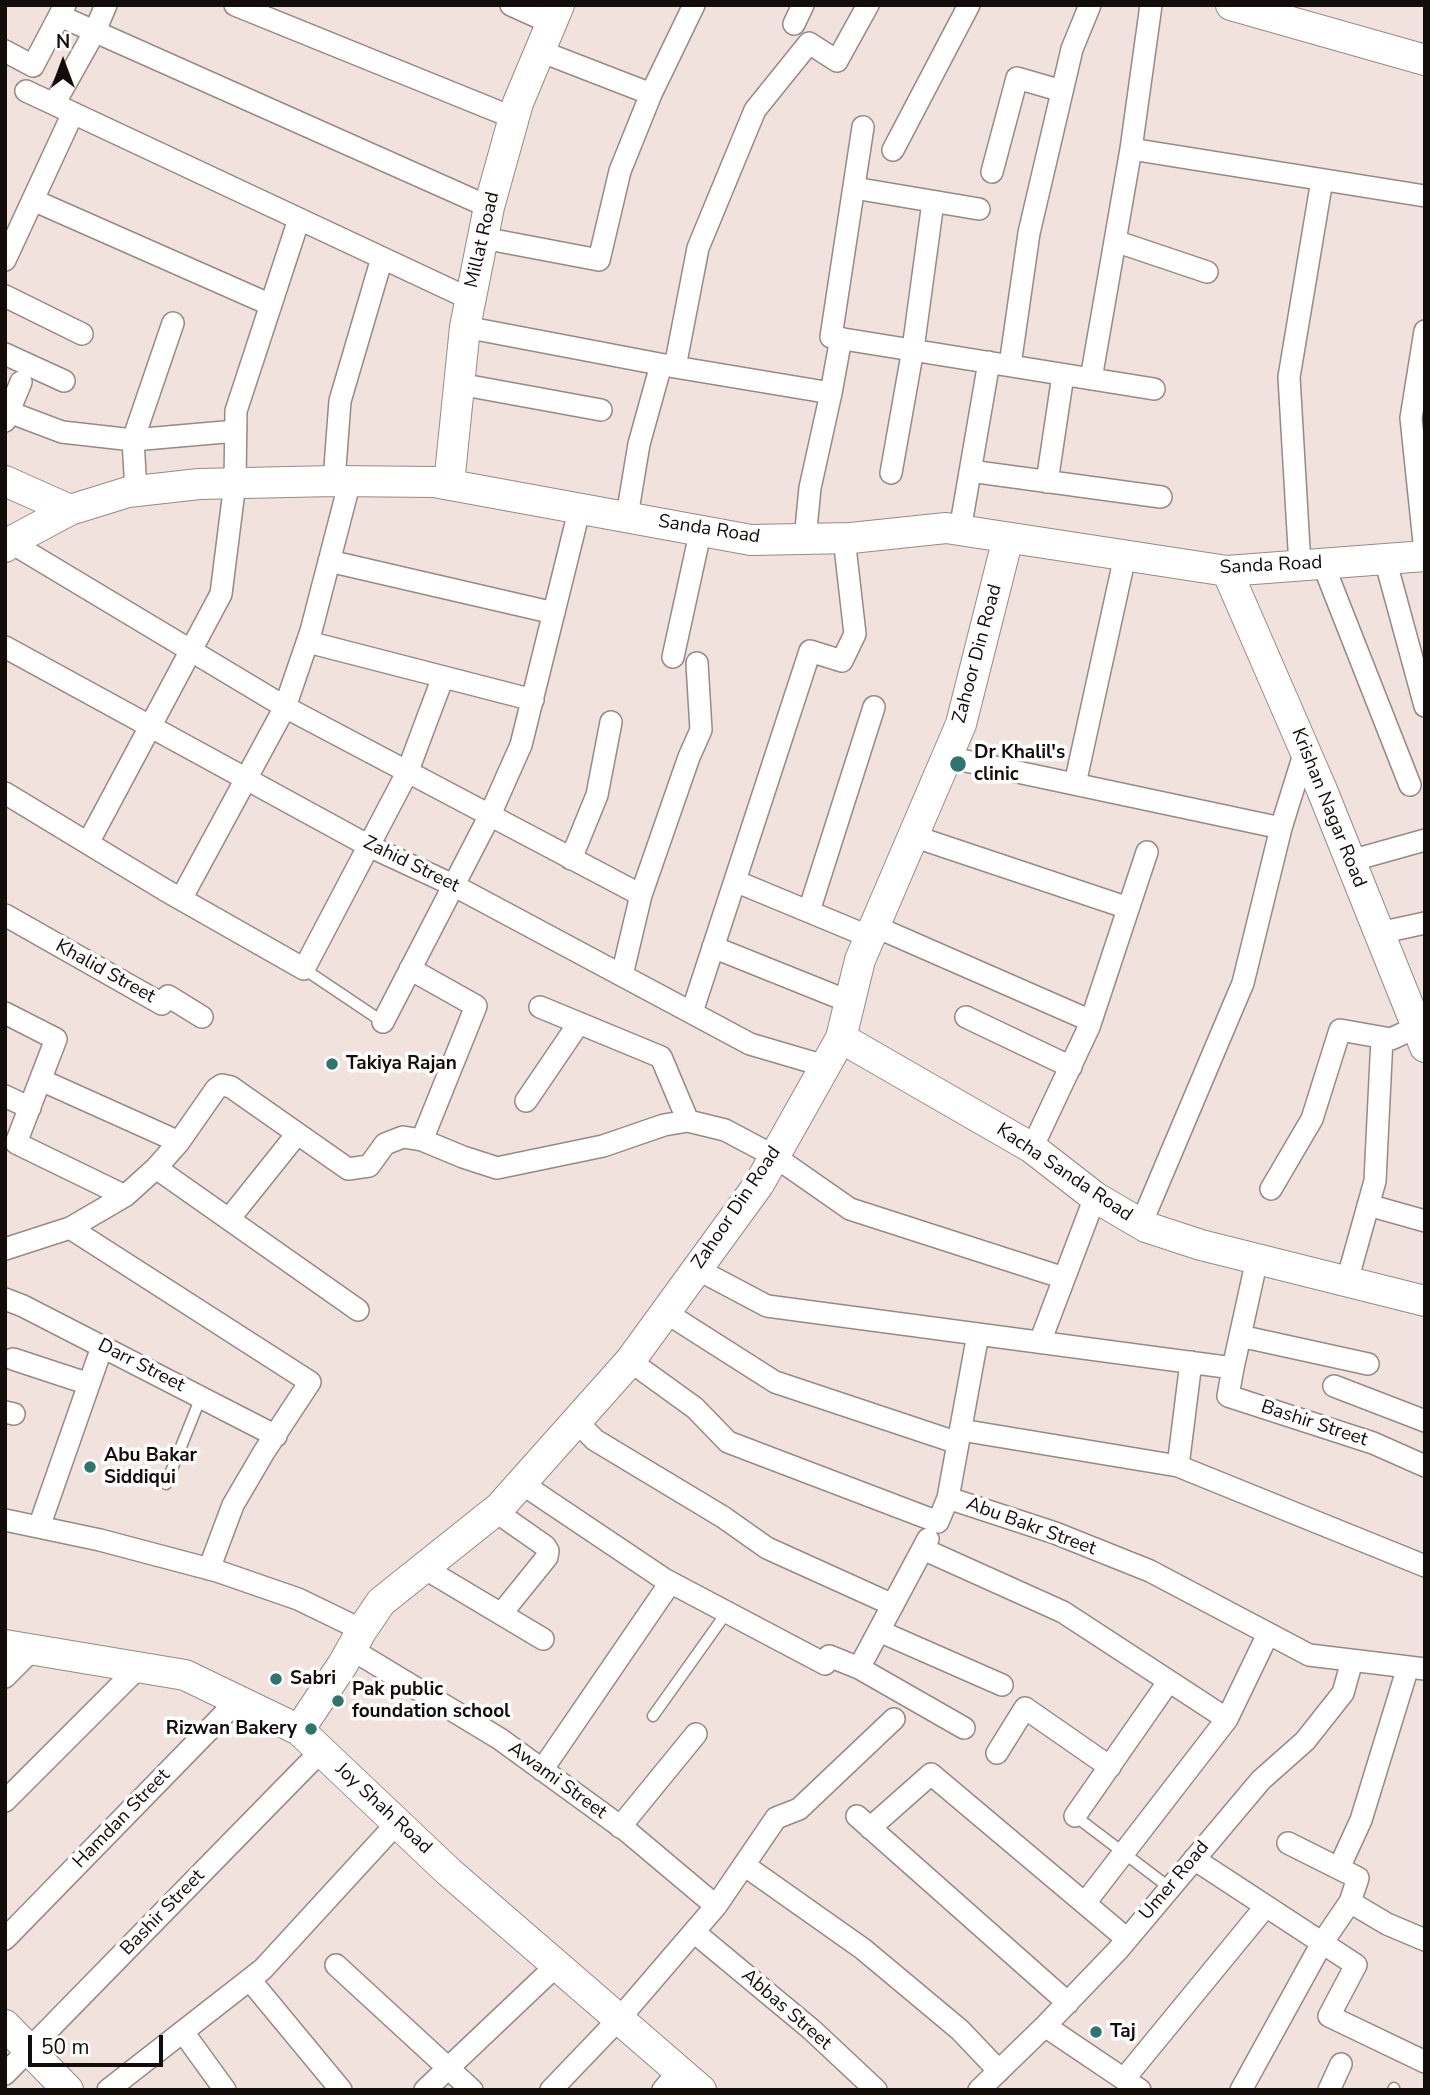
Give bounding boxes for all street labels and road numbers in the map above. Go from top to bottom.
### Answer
street label: Millat Road [461,190,505,290]
street label: Sanda Road [656,511,762,549]
street label: Sanda Road [1219,552,1323,580]
street label: Zahoor Din Road [948,582,1008,726]
street label: Krishan Nagar Road [1286,725,1370,891]
street label: Zahid Street [359,832,463,898]
street label: Khalid Street [51,935,159,1009]
street label: Kacha Sanda Road [992,1119,1136,1227]
street label: Zahoor Din Road [688,1142,786,1274]
street label: Darr Street [94,1334,188,1398]
street label: Bashir Street [1258,1396,1370,1452]
street label: Abu Bakr Street [963,1493,1099,1561]
street label: Awami Street [503,1738,611,1824]
street label: Joy Shah Road [330,1758,436,1860]
street label: Hamdan Street [69,1765,175,1873]
street label: Umer Road [1135,1837,1215,1925]
street label: Bashir Street [116,1865,210,1961]
street label: Abbas Street [736,1965,836,2055]

